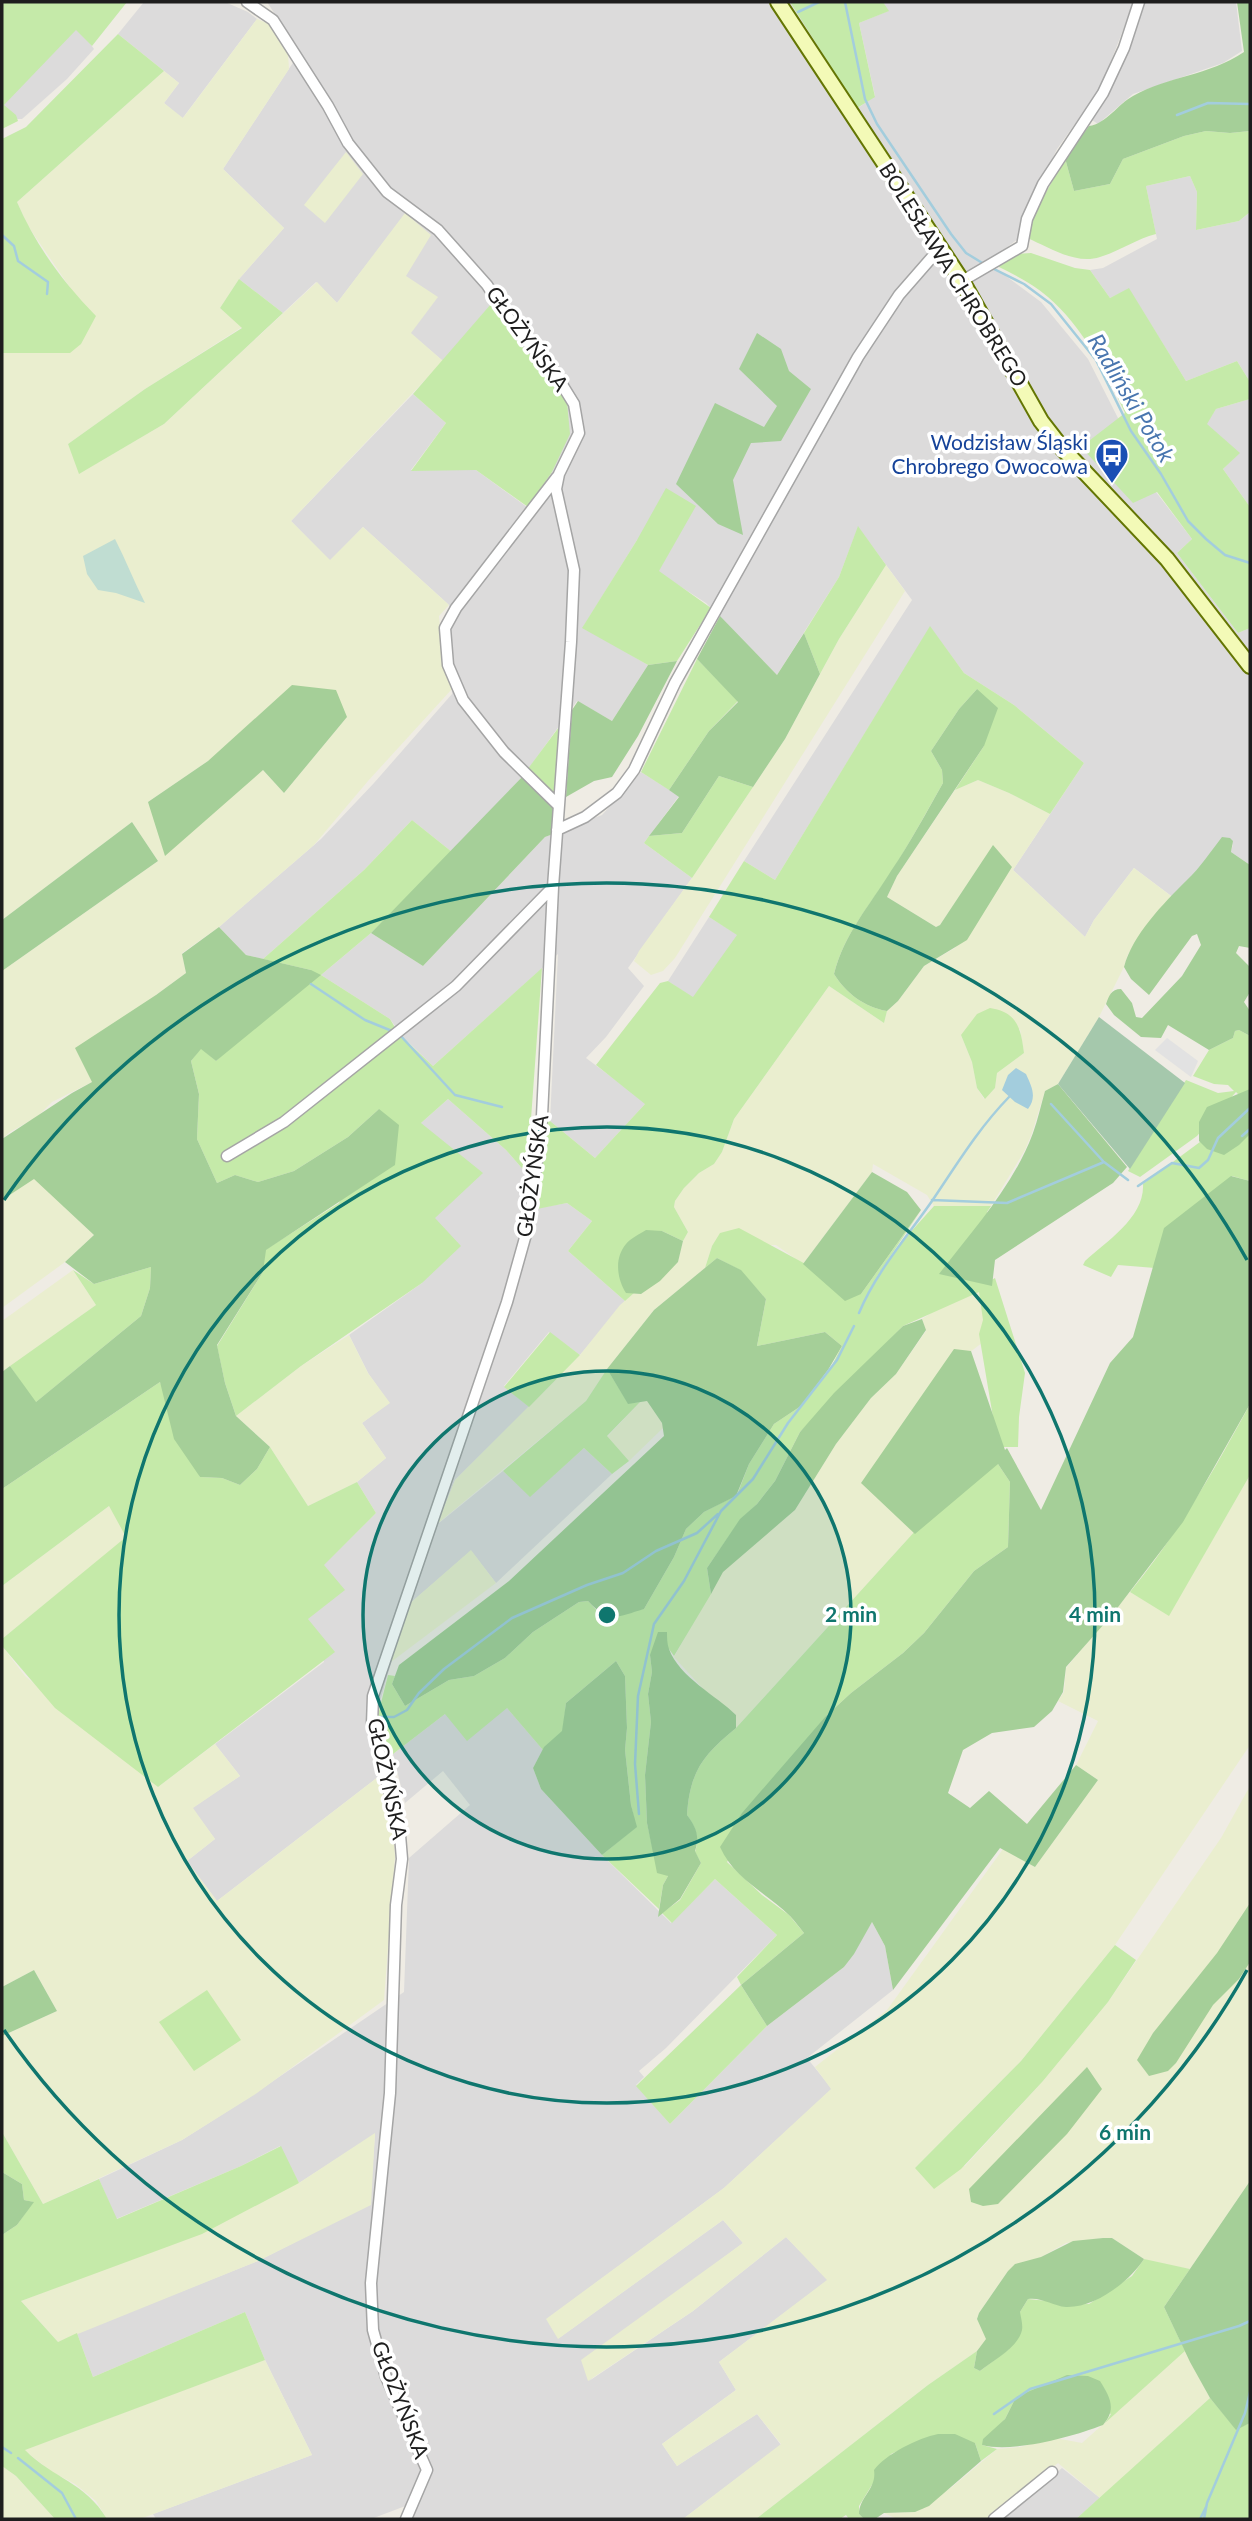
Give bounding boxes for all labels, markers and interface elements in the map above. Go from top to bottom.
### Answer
street label: BOLESŁAWA CHROBREGO [875,158,1034,391]
street label: GŁOŻYŃSKA [482,281,575,396]
water label: Radliński Potok [1083,328,1182,468]
place label: Wodzisław Śląski Chrobrego Owocowa [892,429,1088,478]
bus stop icon: Wodzisław Śląski Chrobrego Owocowa [1093,436,1131,485]
street label: GŁOŻYŃSKA [511,1112,553,1239]
text: 2 min [825,1601,877,1626]
text: 4 min [1069,1601,1121,1626]
centre of rings [595,1603,619,1627]
street label: GŁOŻYŃSKA [363,1716,414,1842]
text: 6 min [1099,2119,1151,2144]
street label: GŁOŻYŃSKA [368,2337,435,2462]

